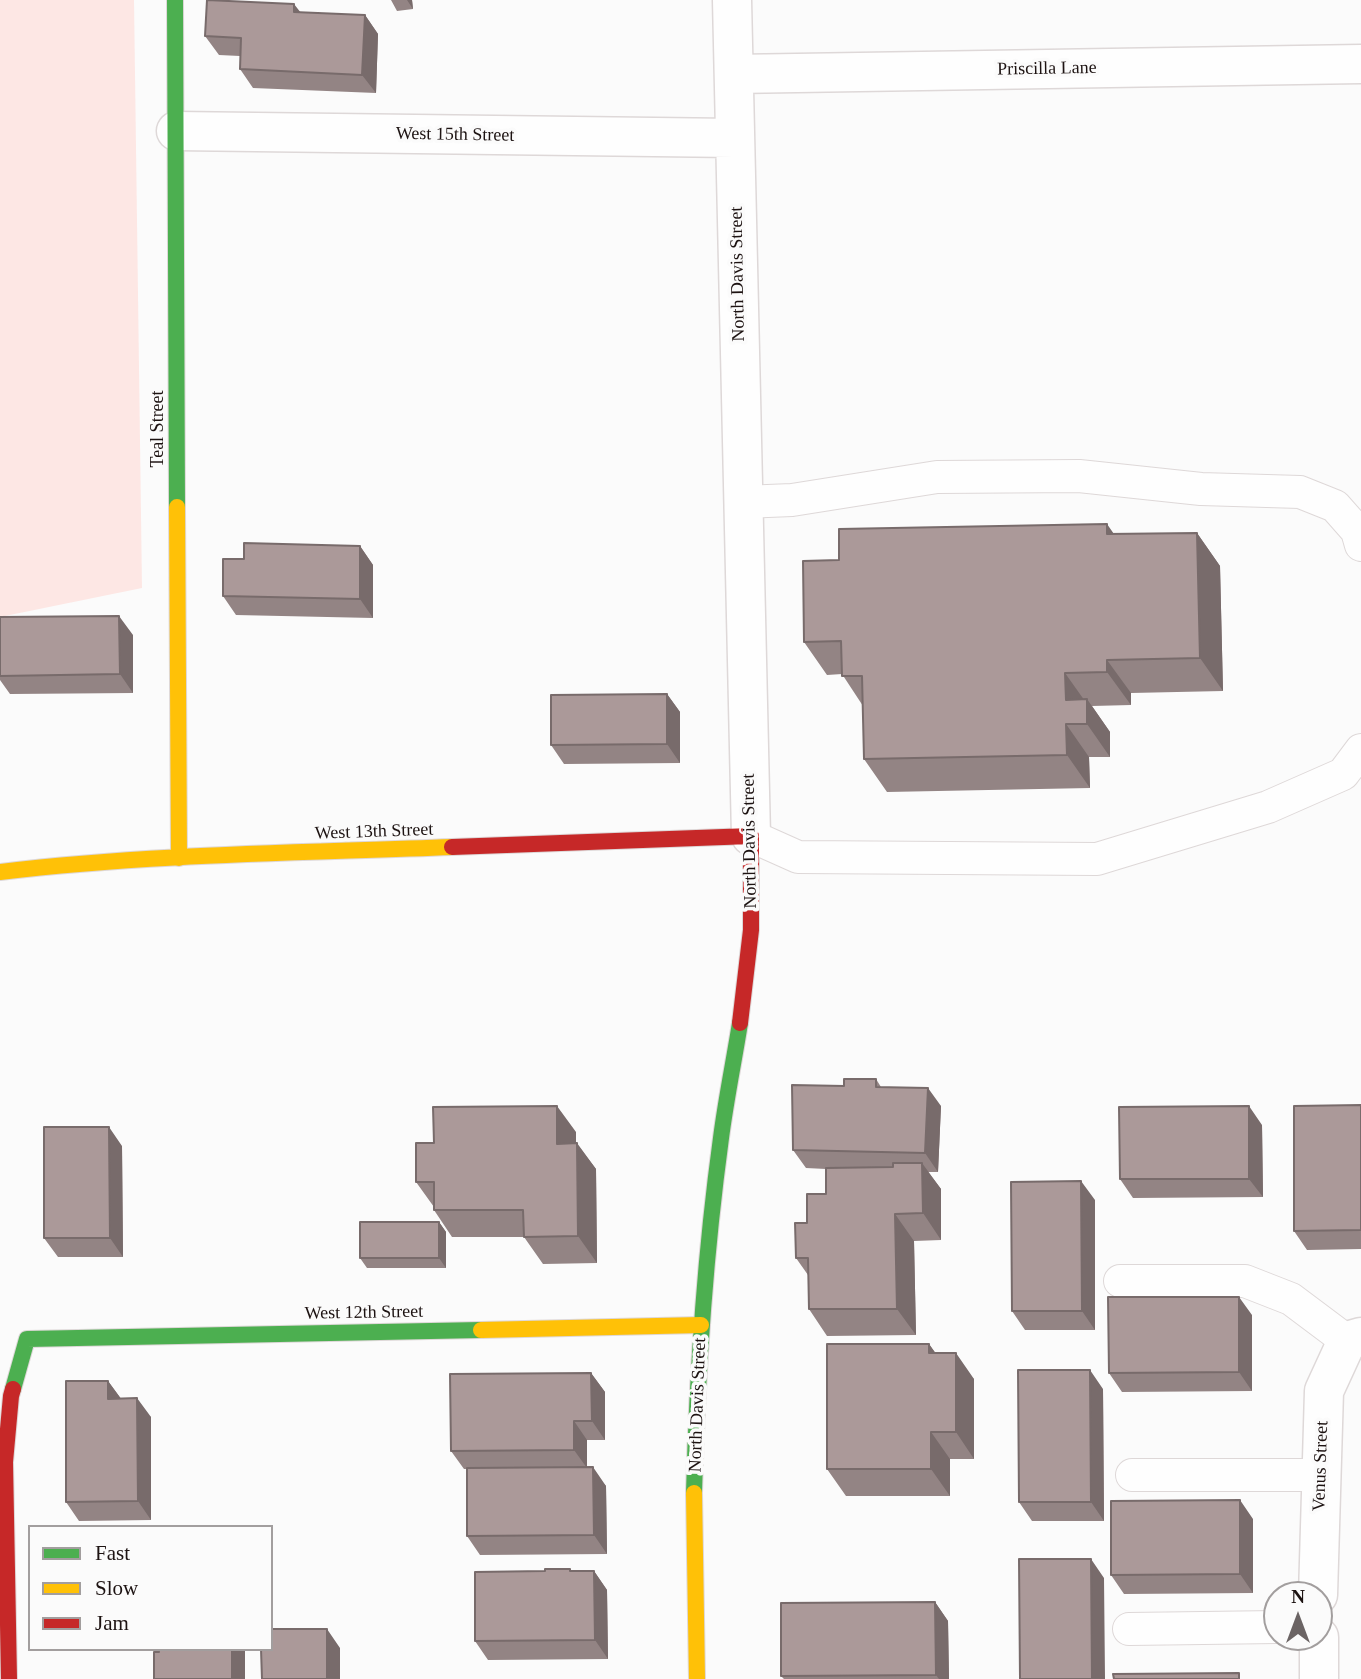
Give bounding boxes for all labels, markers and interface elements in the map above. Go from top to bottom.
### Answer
street label: Priscilla Lane [997,57,1097,81]
street label: West 15th Street [396,123,514,147]
street label: North Davis Street [726,206,750,342]
street label: Teal Street [147,390,169,468]
street label: North Davis Street [738,773,762,909]
street label: West 13th Street [314,819,434,845]
street label: West 12th Street [305,1301,423,1325]
street label: North Davis Street [685,1337,711,1473]
street label: Venus Street [1309,1420,1333,1512]
legend [28,1525,273,1651]
text: Fast [95,1541,130,1565]
text: Slow [95,1576,138,1600]
north arrow [1263,1581,1333,1651]
text: N [1291,1586,1305,1607]
text: Jam [95,1611,129,1635]

